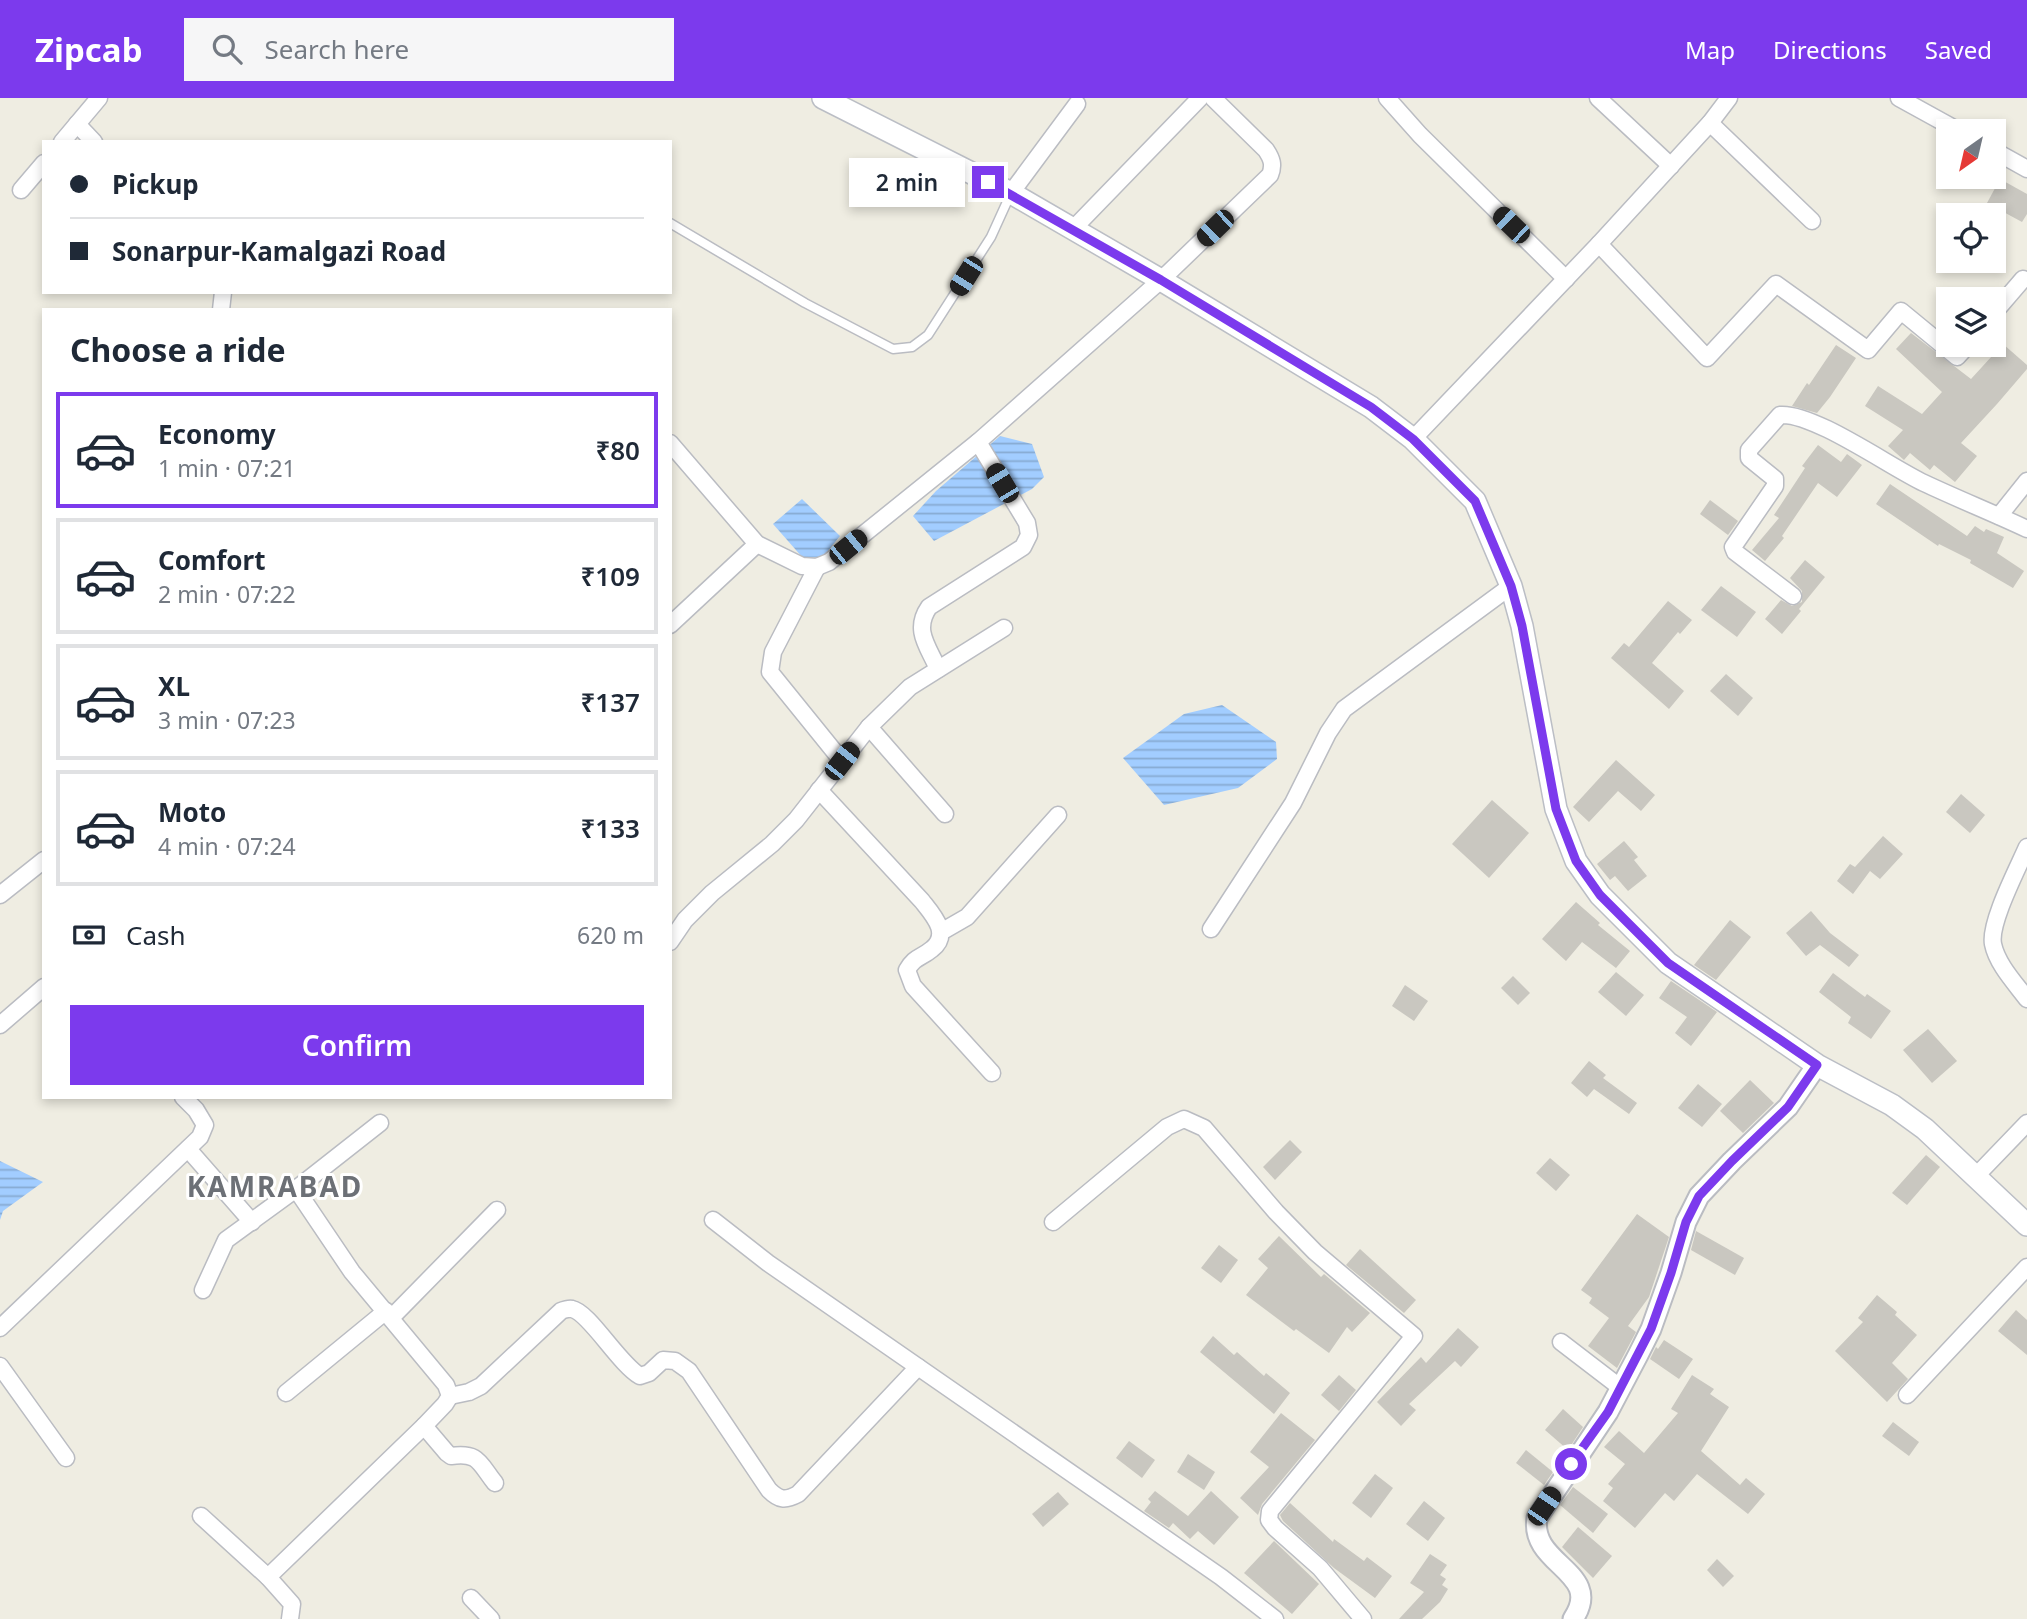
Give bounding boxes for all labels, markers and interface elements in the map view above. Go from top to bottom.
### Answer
search box [184,18,674,81]
text: Zipcab [35,27,142,72]
icon: search [208,30,246,68]
text: Search here [264,31,409,67]
text: Map [1685,33,1735,66]
text: Directions [1773,33,1887,66]
text: Saved [1925,33,1992,66]
north arrow [1936,119,2006,189]
map controls [1936,119,2006,357]
callout: 2 min [848,158,964,206]
text: Pickup [112,166,199,202]
text: 2 min [876,166,938,198]
route end [972,166,1004,198]
car [1489,203,1534,247]
button: locate [1936,203,2006,273]
car [1193,206,1238,250]
text: Sonarpur-Kamalgazi Road [112,233,446,269]
car [946,253,987,299]
button: layers [1936,287,2006,357]
text: Choose a ride [70,328,286,371]
text: Economy [158,416,276,452]
icon: car [74,419,137,482]
text: ₹80 [595,432,640,468]
text: 1 min · 07:21 [158,452,296,484]
car [983,460,1022,506]
car [826,526,871,568]
text: Comfort [158,542,266,578]
icon: car [74,545,137,608]
text: ₹109 [581,558,640,594]
text: 2 min · 07:22 [158,578,296,610]
text: XL [158,668,190,704]
icon: car [74,671,137,734]
text: ₹137 [581,684,640,720]
text: 3 min · 07:23 [158,704,296,736]
car [821,738,864,784]
text: Moto [158,794,226,830]
icon: car [74,797,137,860]
text: ₹133 [581,810,640,846]
text: 4 min · 07:24 [158,830,296,862]
icon: cash [70,916,108,954]
text: Cash [126,917,186,953]
text: 620 m [577,919,644,951]
button: Confirm [70,1005,644,1085]
district label: KAMRABAD [187,1167,363,1205]
route start [1555,1448,1587,1480]
car [1524,1483,1565,1529]

